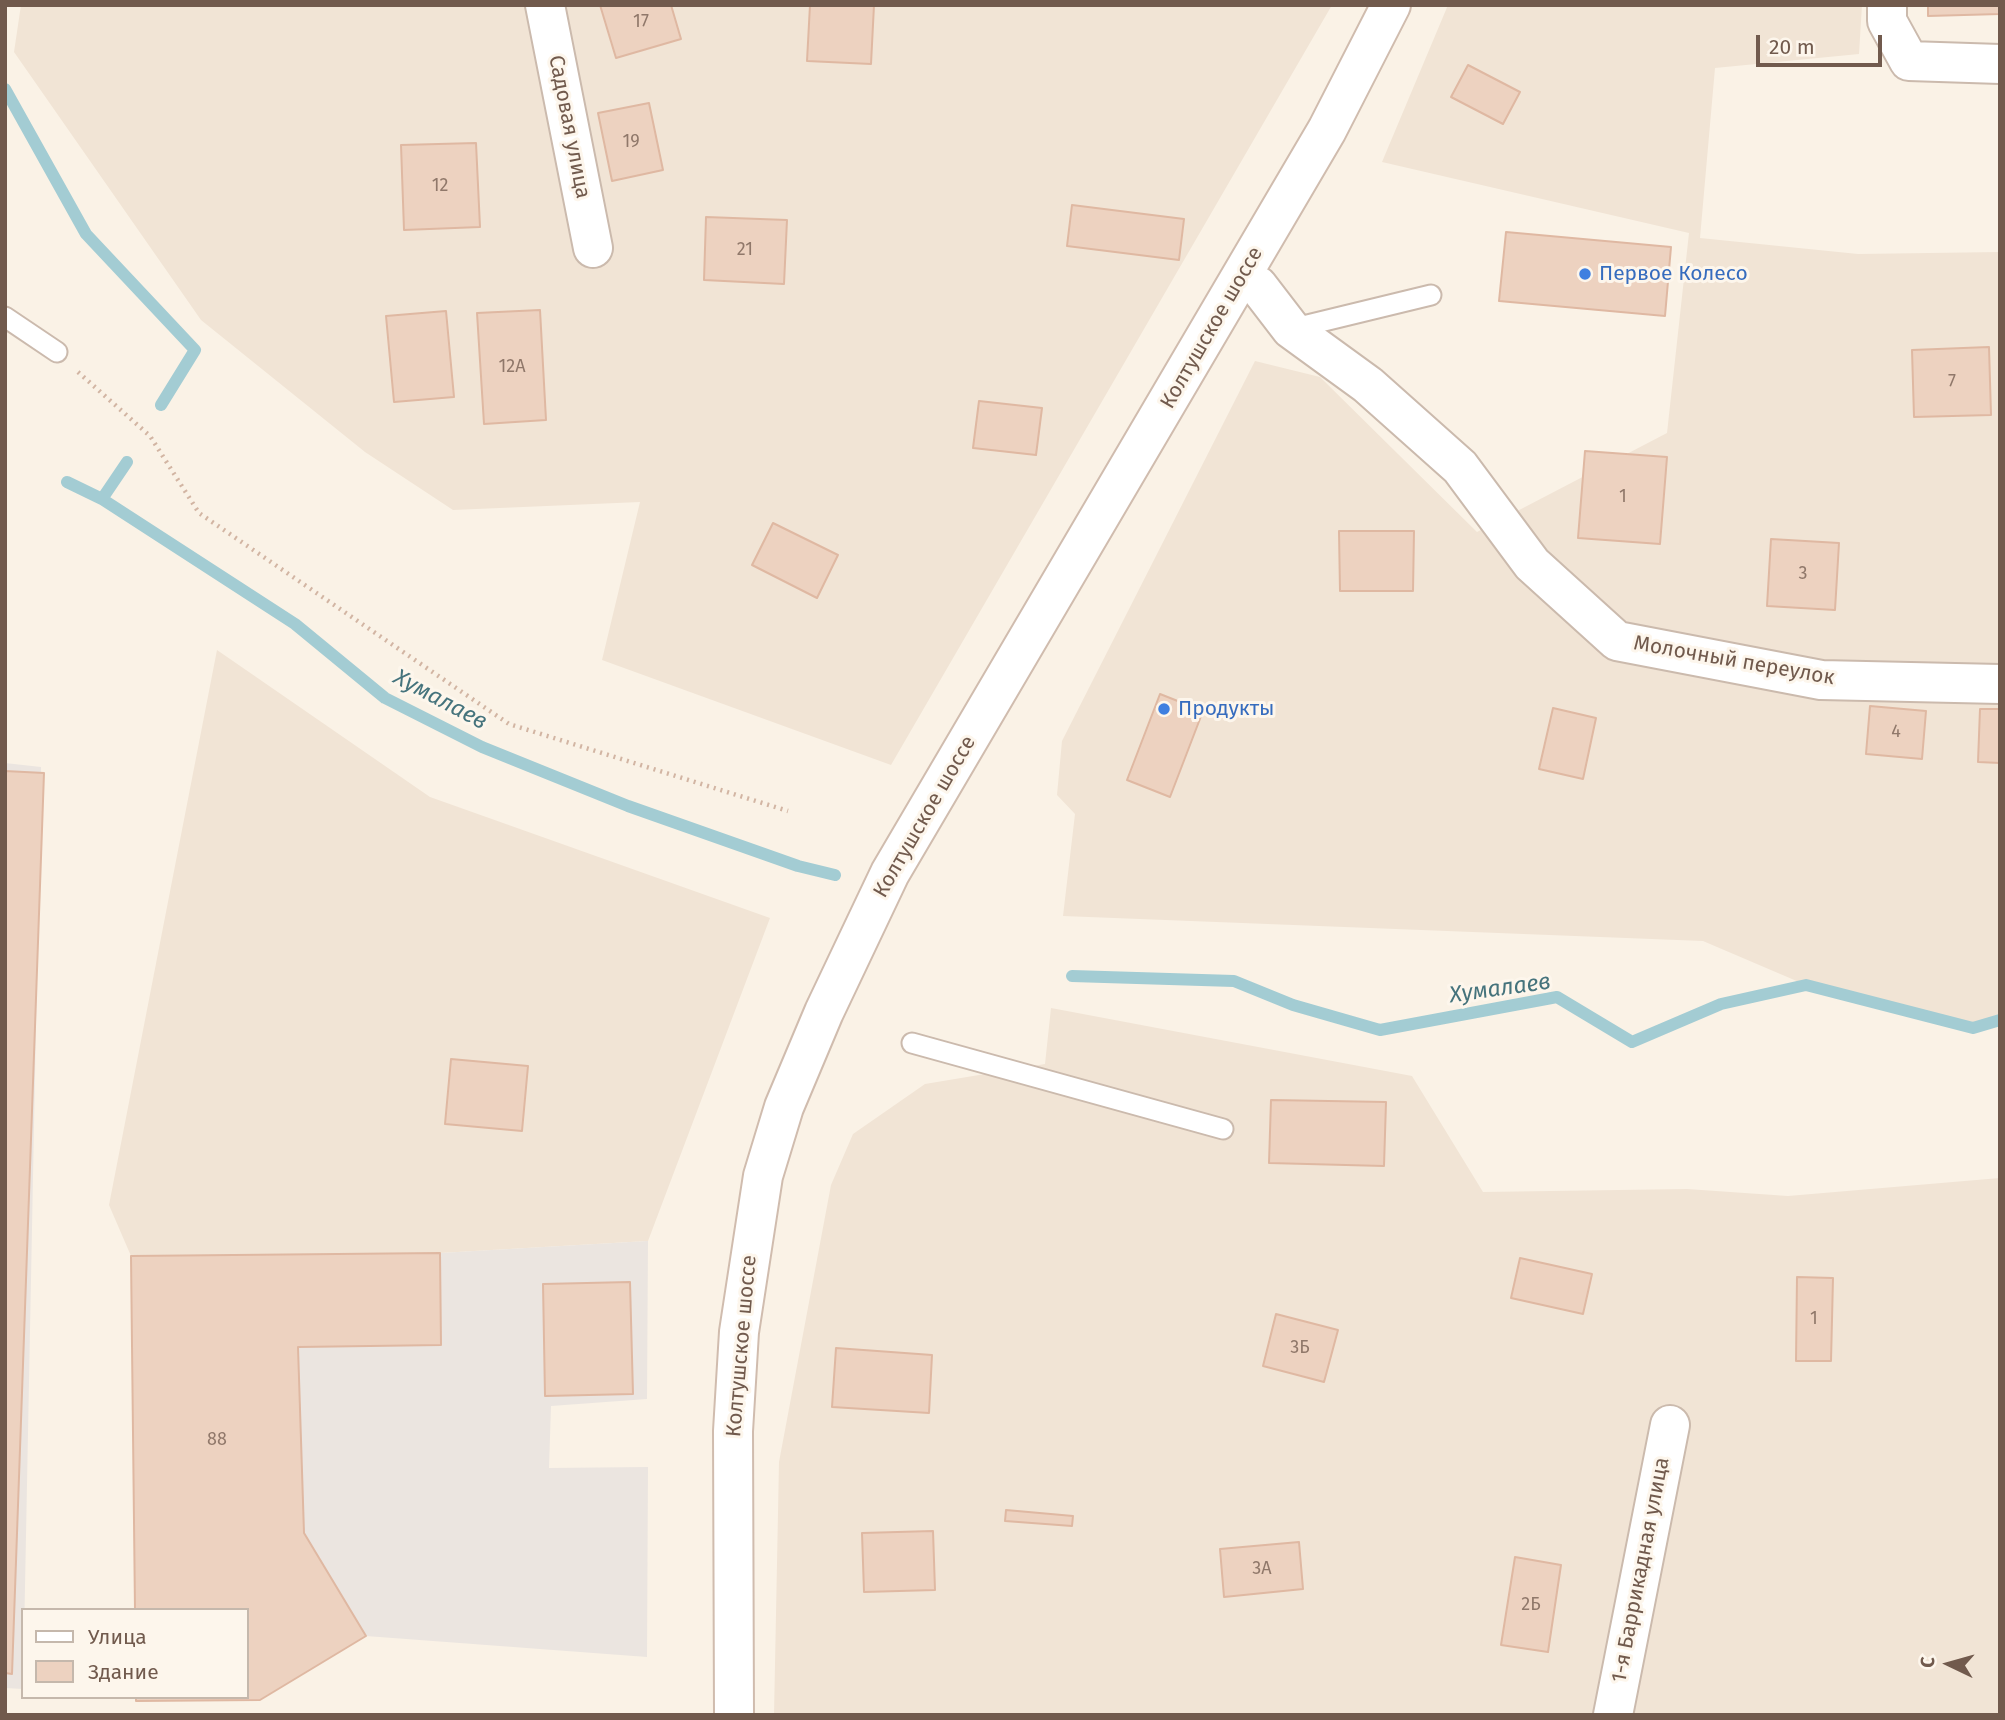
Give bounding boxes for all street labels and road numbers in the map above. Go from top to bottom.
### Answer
street label: Садовая улица [543,53,595,201]
street label: Колтушское шоссе [1155,243,1269,413]
street label: Молочный переулок [1632,631,1836,691]
street label: Колтушское шоссе [868,732,982,902]
street label: Колтушское шоссе [721,1254,763,1438]
street label: 1-я Баррикадная улица [1607,1455,1675,1685]

